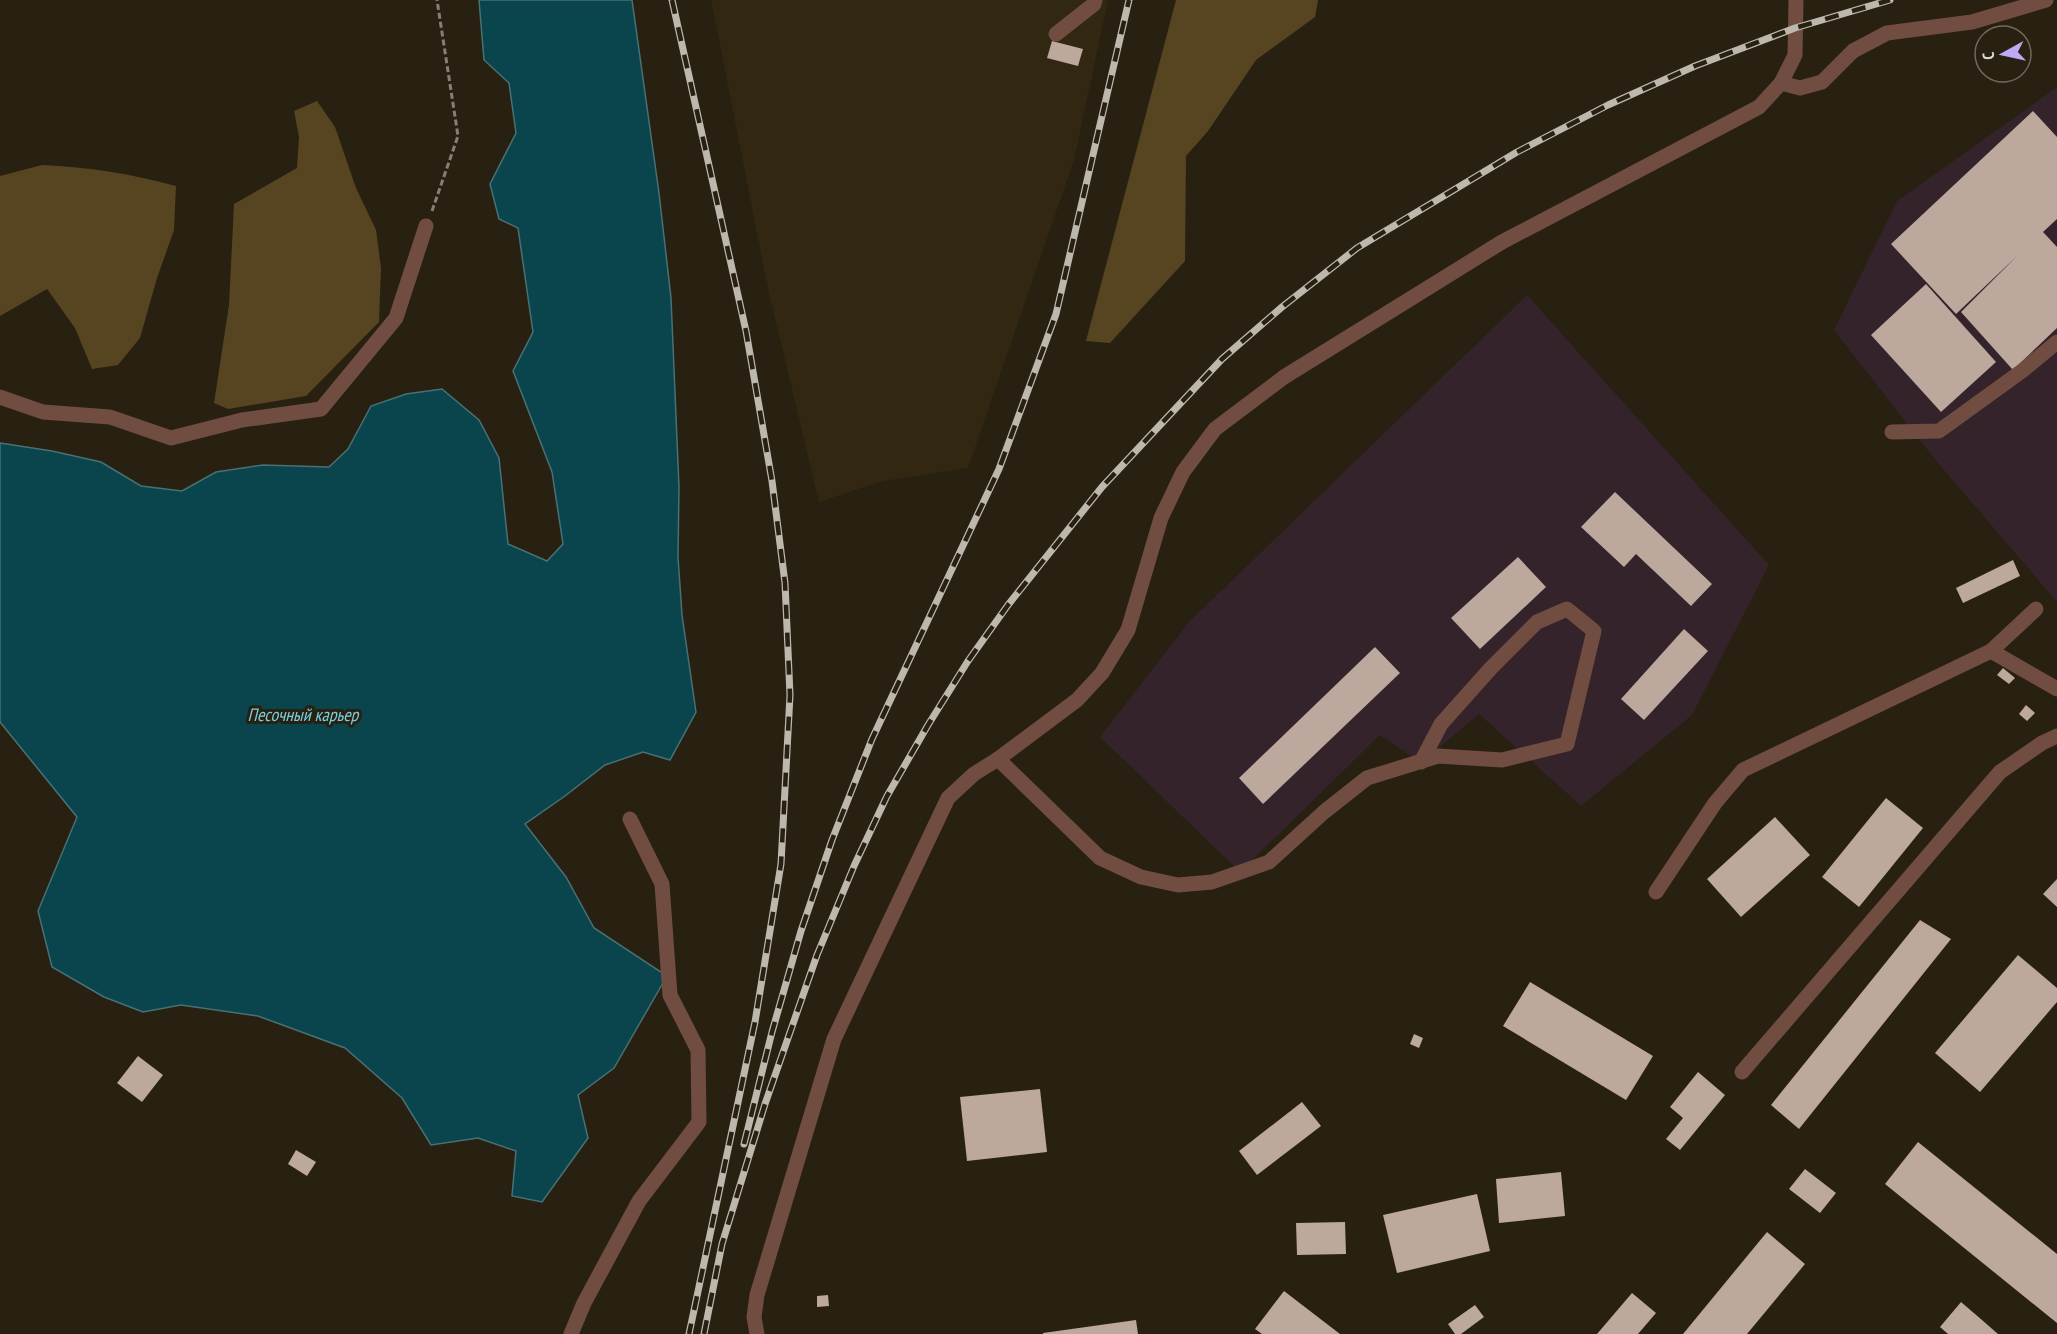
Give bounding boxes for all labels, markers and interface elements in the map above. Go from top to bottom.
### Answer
north arrow [1973,24,2033,84]
text: С [1978,50,1999,61]
water label: Песочный карьер [248,703,360,726]

